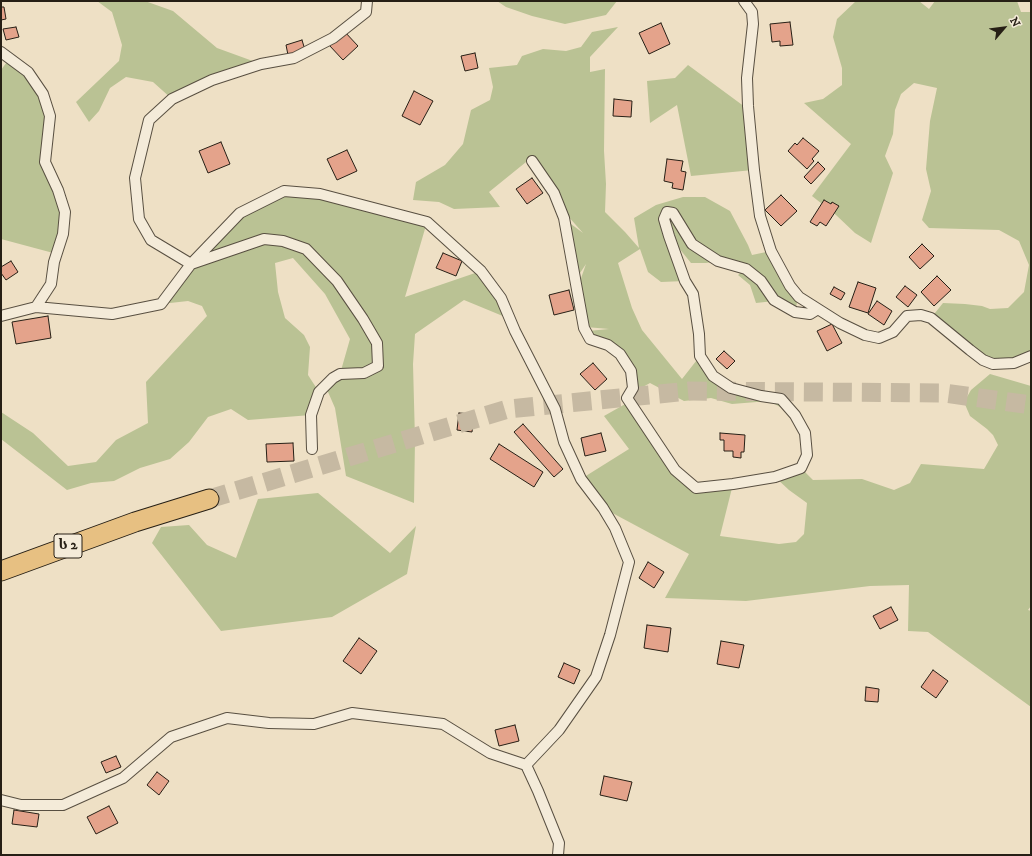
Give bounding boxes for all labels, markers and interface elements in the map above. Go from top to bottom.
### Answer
north arrow [984,8,1024,48]
text: N [1006,15,1023,30]
road number: ს 2 [54,534,82,558]

